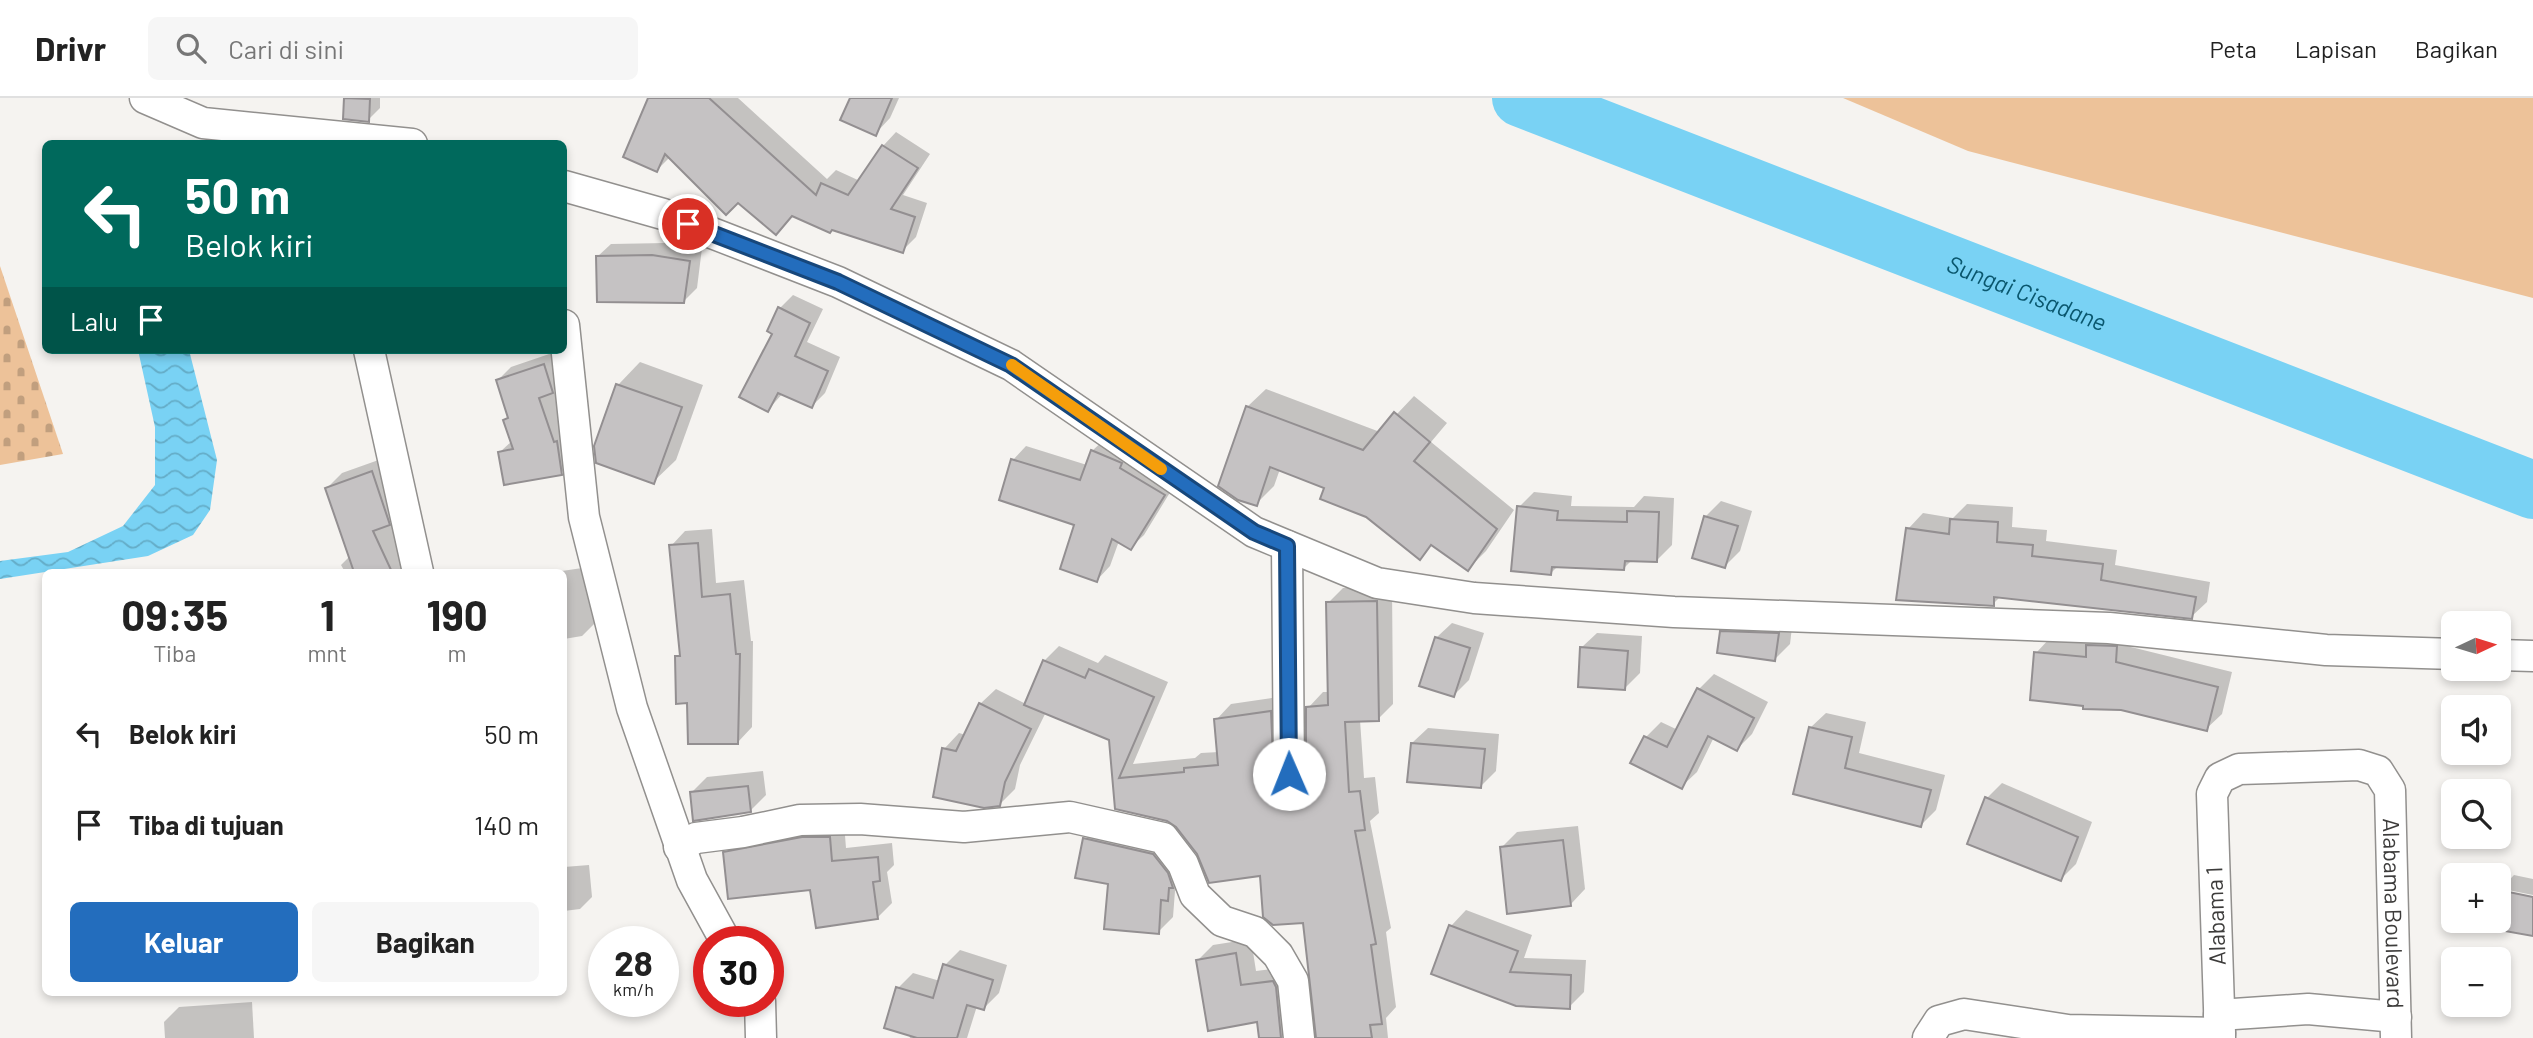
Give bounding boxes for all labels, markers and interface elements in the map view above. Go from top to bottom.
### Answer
search box [148,17,638,80]
text: Drivr [35,28,106,68]
icon: search [172,29,210,67]
text: Cari di sini [228,33,344,64]
text: Peta [2209,34,2257,63]
text: Lapisan [2295,34,2377,63]
text: Bagikan [2415,34,2498,63]
text: 50 m [185,165,290,224]
icon: left [70,168,161,259]
pin [658,194,718,254]
icon: arrive [669,205,707,243]
text: Belok kiri [185,225,313,263]
water label: Sungai Cisadane [1943,248,2111,336]
icon: arrive [132,301,170,339]
text: Lalu [70,305,118,336]
text: 09:35 [121,589,228,639]
text: 1 [320,589,335,639]
text: 190 [427,589,488,639]
north arrow [2441,611,2511,681]
map controls [2441,611,2511,1017]
text: Tiba [153,639,196,667]
text: mnt [307,639,347,667]
text: m [448,639,467,667]
button: sound [2441,695,2511,765]
icon: left [70,715,108,753]
text: Belok kiri [129,718,236,749]
text: 50 m [484,718,539,749]
position arrow [1252,737,1326,811]
button: search [2441,779,2511,849]
icon: arrive [70,806,108,844]
text: Tiba di tujuan [129,809,284,840]
text: 140 m [474,809,539,840]
street label: Alabama Boulevard [2378,818,2410,1009]
button: + [2441,863,2511,933]
street label: Alabama 1 [2199,866,2231,966]
button: Keluar [70,902,298,982]
button: Bagikan [312,902,539,982]
speed limit sign: 30 [693,926,784,1017]
text: 28 [614,941,653,983]
button: − [2441,947,2511,1017]
text: km/h [613,978,654,1000]

